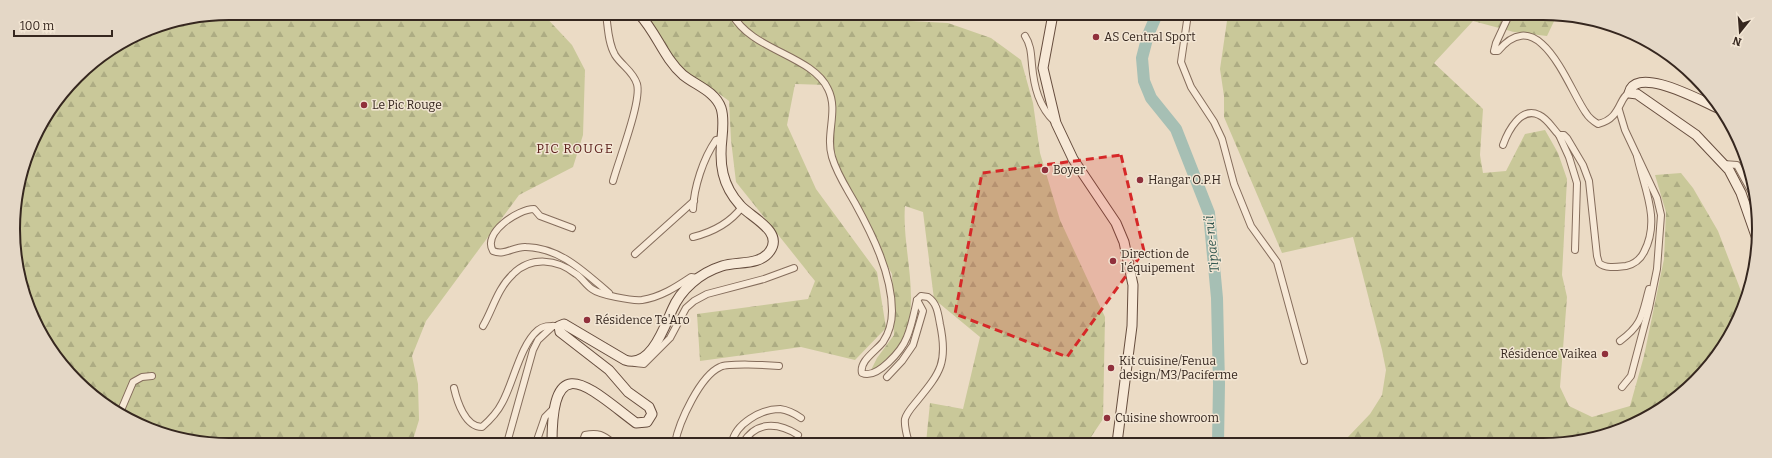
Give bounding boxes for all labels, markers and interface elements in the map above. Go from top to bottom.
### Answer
scale bar [14,12,112,38]
north arrow [1720,12,1760,52]
text: 100 m [20,19,55,33]
place label: AS Central Sport [1104,30,1196,44]
marker: AS Central Sport [1091,32,1101,42]
text: N [1731,33,1743,49]
place label: Le Pic Rouge [372,98,442,112]
marker: Le Pic Rouge [359,100,369,110]
district label: PIC ROUGE [536,141,614,156]
place label: Boyer [1053,163,1086,177]
marker: Boyer [1040,165,1050,175]
place label: Hangar O.P.H [1148,173,1221,187]
marker: Hangar O.P.H [1135,175,1145,185]
water label: Tipae-ru’i [1201,214,1222,273]
place label: Direction de l'équipement [1121,247,1195,275]
marker: Direction de l'équipement [1108,256,1118,266]
place label: Résidence Te'Aro [595,313,690,327]
marker: Résidence Te'Aro [582,315,592,325]
place label: Résidence Vaikea [1500,347,1597,361]
marker: Résidence Vaikea [1600,349,1610,359]
place label: Kit cuisine/Fenua design/M3/Paciferme [1119,354,1238,382]
marker: Kit cuisine/Fenua design/M3/Paciferme [1106,363,1116,373]
place label: Cuisine showroom [1115,411,1219,425]
marker: Cuisine showroom [1102,413,1112,423]

